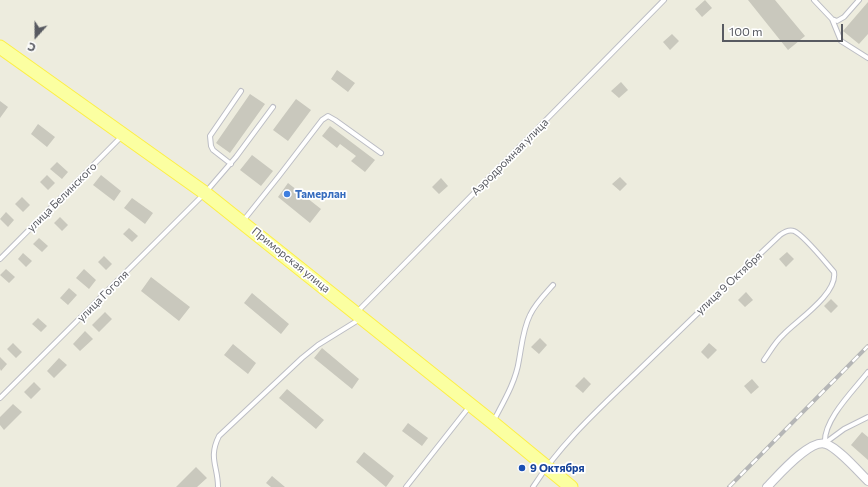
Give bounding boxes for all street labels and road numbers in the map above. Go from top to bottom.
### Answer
street label: Аэродромная улица [469,116,551,198]
street label: улица Белинского [25,160,99,234]
street label: Приморская улица [249,224,333,296]
street label: улица 9 Октября [693,249,765,317]
street label: улица Гоголя [74,267,132,325]

